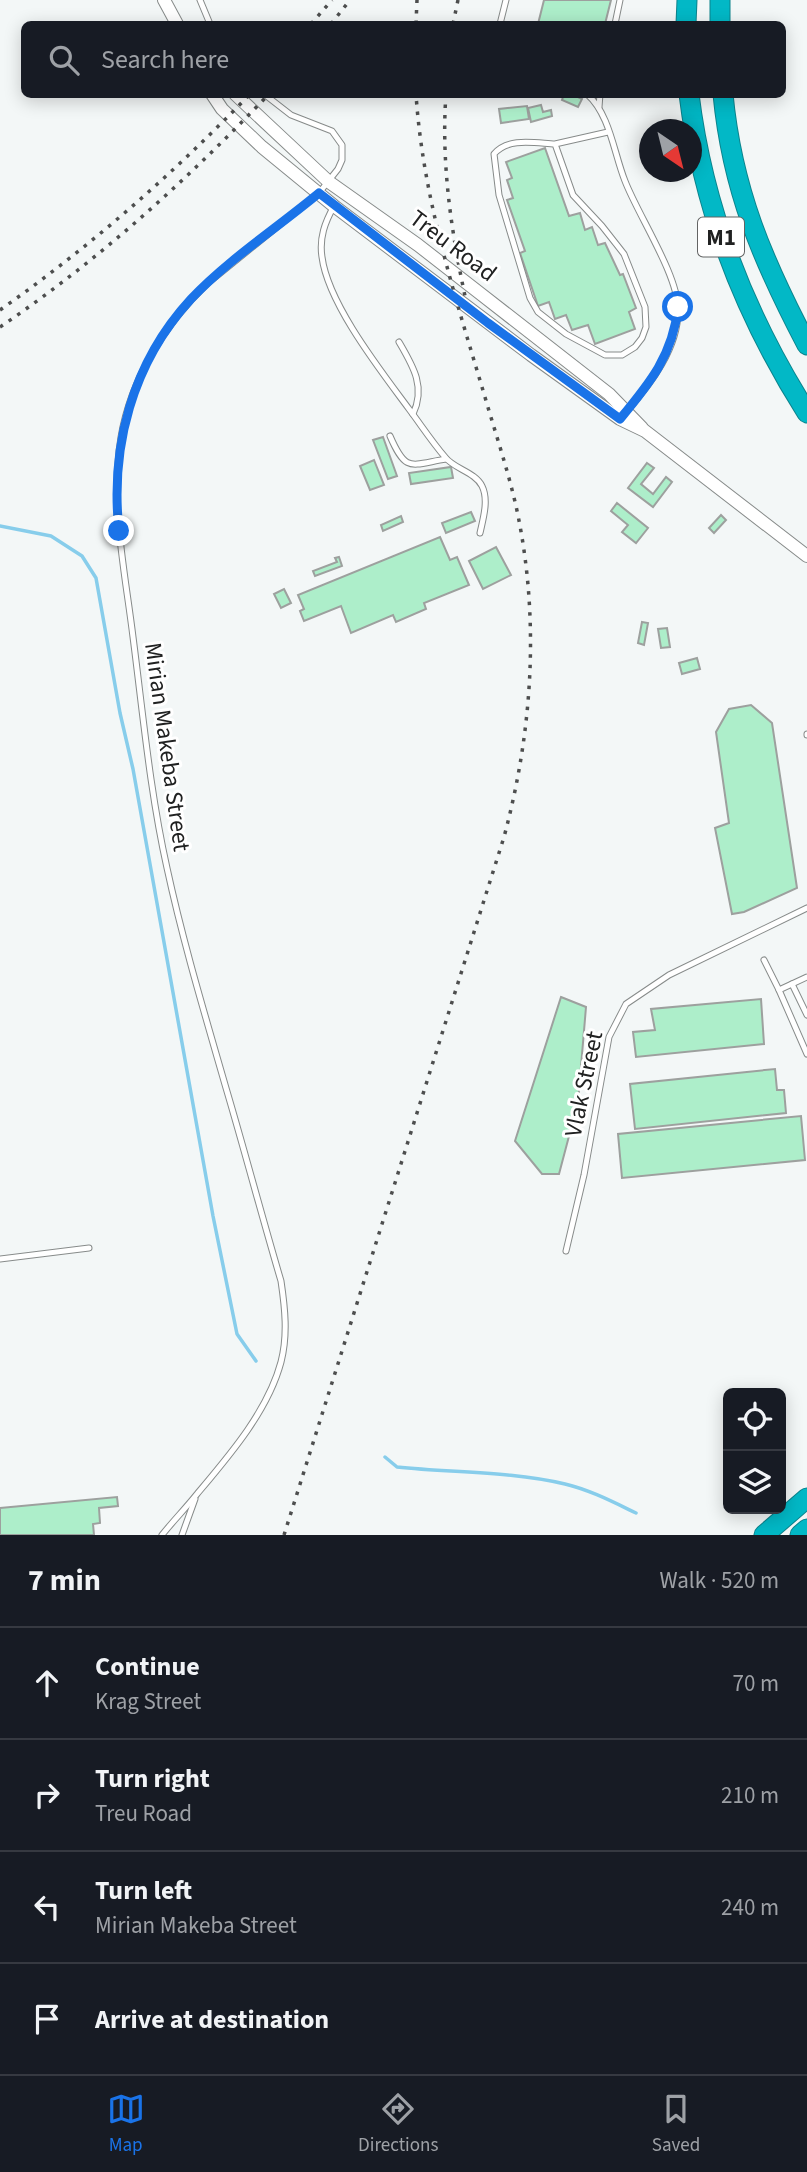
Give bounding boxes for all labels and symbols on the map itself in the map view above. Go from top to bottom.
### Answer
north arrow [639,119,702,182]
street label: Treu Road [402,202,504,290]
road number: M1 [698,218,744,256]
route start [662,291,693,322]
route end [103,515,134,546]
street label: Mirian Makeba Street [135,640,199,854]
street label: Vlak Street [556,1028,612,1140]

